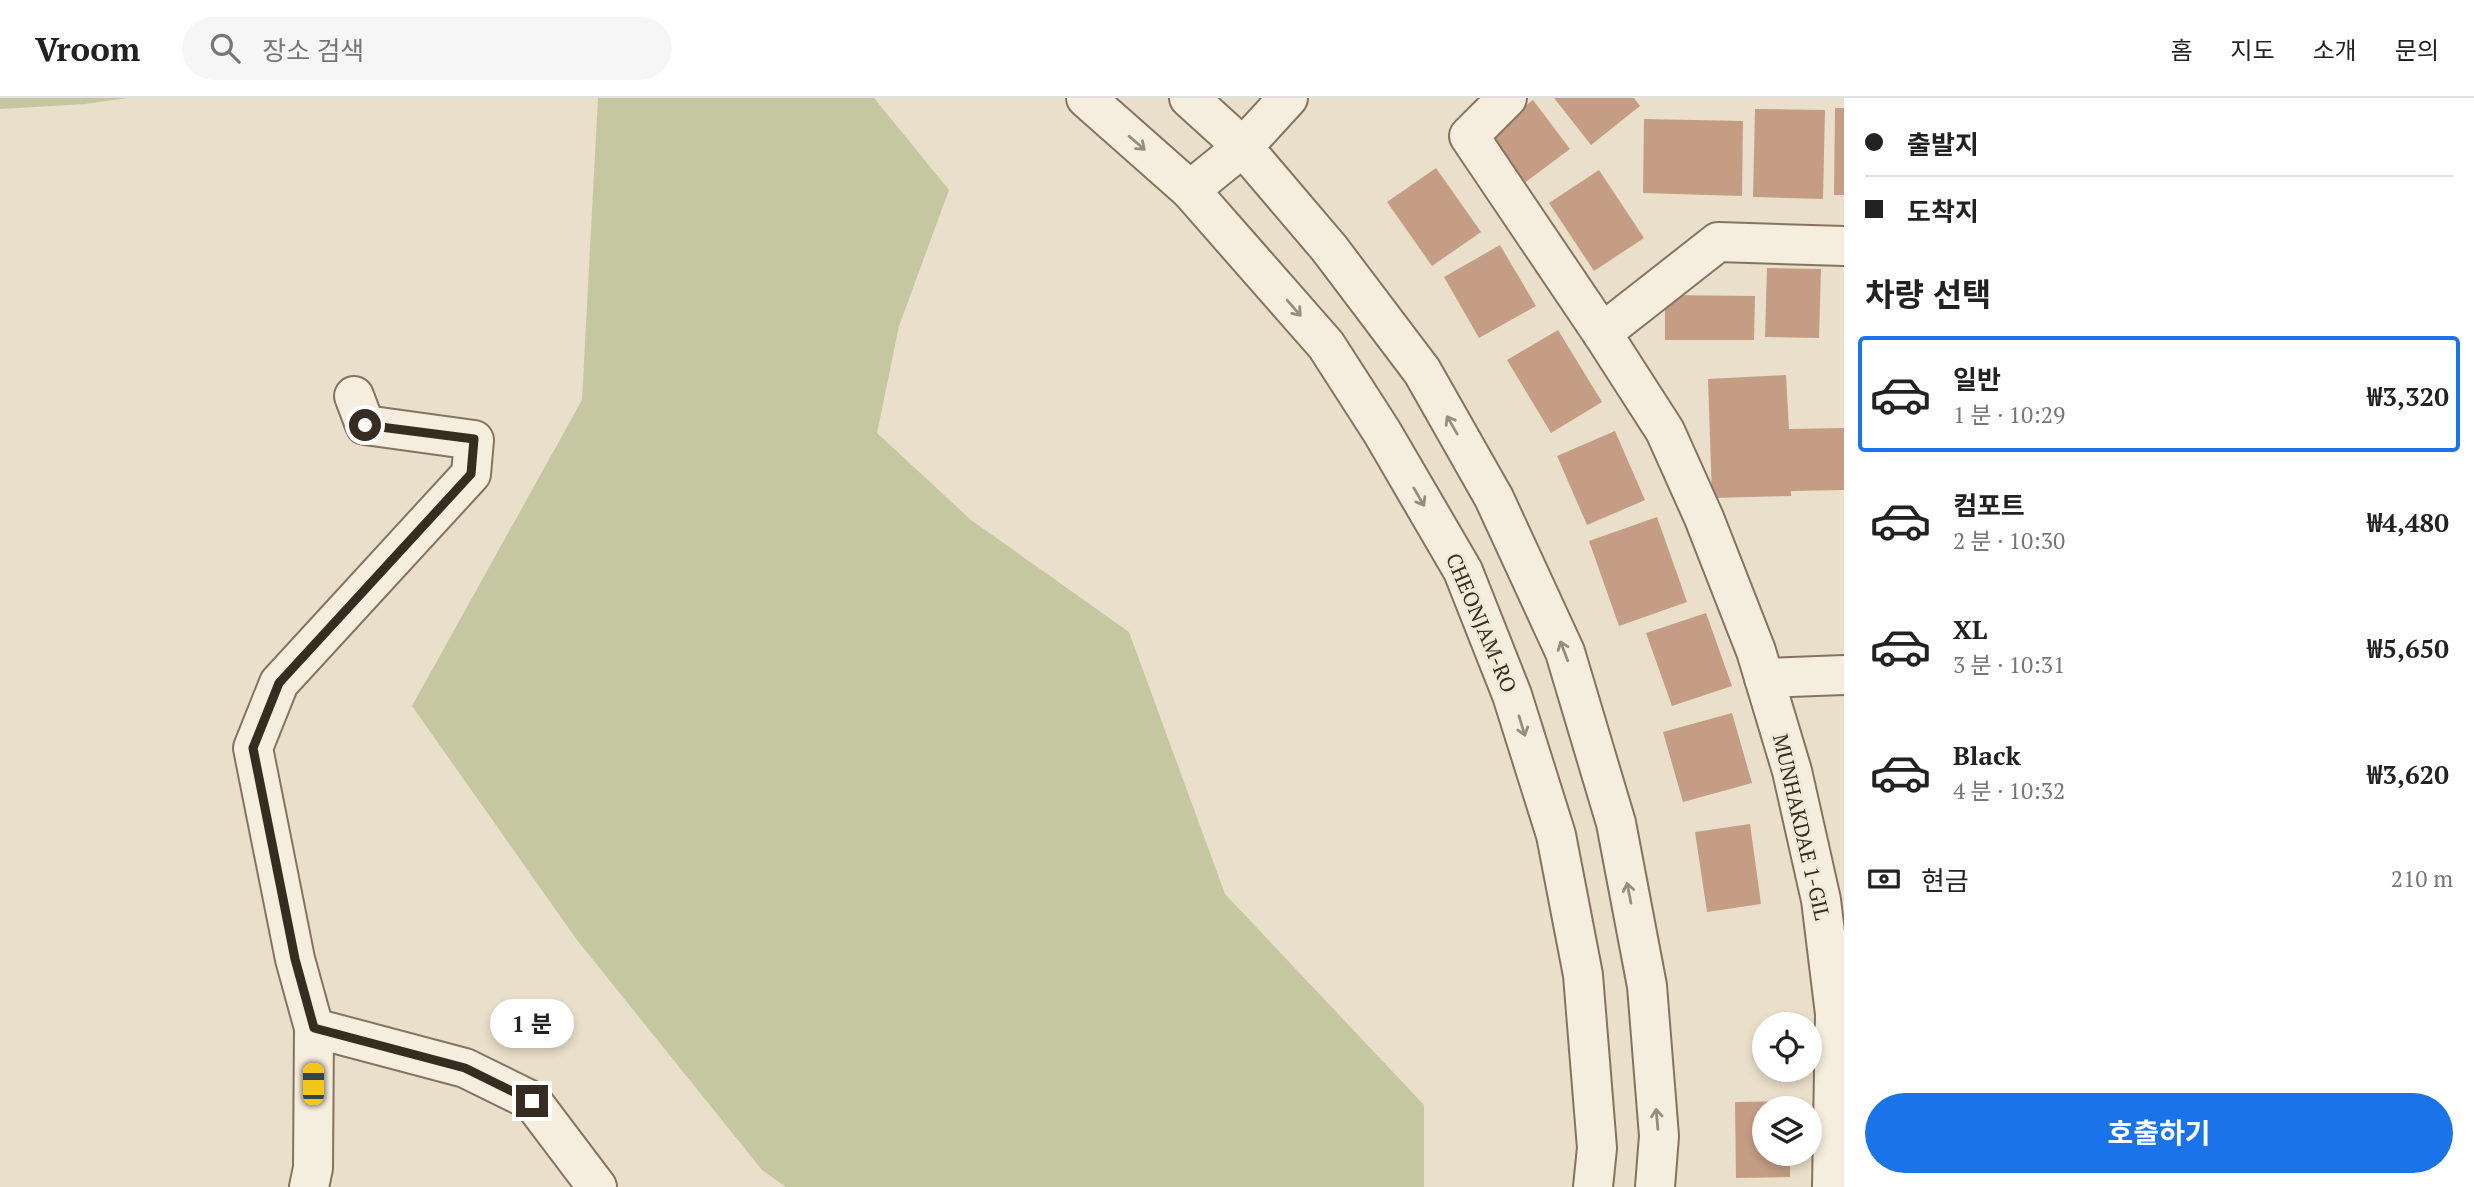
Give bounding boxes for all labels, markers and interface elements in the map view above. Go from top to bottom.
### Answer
search box [182,17,672,80]
text: Vroom [35,27,140,70]
icon: search [206,29,244,67]
text: 장소 검색 [262,33,364,67]
text: 홈 [2170,34,2192,66]
text: 지도 [2230,34,2275,66]
text: 소개 [2313,34,2357,66]
text: 문의 [2395,34,2439,66]
text: 출발지 [1907,127,1979,161]
one-way arrow [1128,135,1146,151]
text: 도착지 [1907,194,1979,228]
text: 차량 선택 [1865,273,1991,315]
one-way arrow [1286,299,1302,317]
text: 일반 [1953,362,2001,396]
icon: car [1869,363,1932,426]
text: ₩3,320 [2367,379,2449,413]
text: 1 분 · 10:29 [1953,399,2065,430]
route start [349,409,381,441]
one-way arrow [1445,415,1458,436]
one-way arrow [1413,486,1427,506]
text: 컴포트 [1953,488,2025,522]
icon: car [1869,489,1932,552]
text: ₩4,480 [2367,505,2449,539]
text: 2 분 · 10:30 [1953,525,2065,556]
street label: CHEONJAM-RO [1440,549,1524,697]
text: XL [1953,612,1987,646]
icon: car [1869,615,1932,678]
text: ₩5,650 [2367,631,2449,665]
one-way arrow [1557,640,1569,662]
text: 3 분 · 10:31 [1953,649,2065,680]
one-way arrow [1517,715,1530,737]
street label: MUNHAKDAE 1-GIL [1767,731,1837,923]
text: Black [1953,738,2021,772]
icon: car [1869,741,1932,804]
text: ₩3,620 [2367,757,2449,791]
text: 4 분 · 10:32 [1953,775,2065,806]
icon: cash [1865,860,1903,898]
text: 현금 [1921,863,1969,897]
text: 210 m [2391,863,2453,894]
one-way arrow [1622,882,1636,905]
callout: 1 분 [490,1000,574,1048]
text: 1 분 [512,1008,552,1039]
map controls [1752,1012,1822,1166]
button: locate [1752,1012,1822,1082]
car [303,1063,324,1105]
route end [516,1085,548,1117]
button: 호출하기 [1865,1093,2453,1173]
button: layers [1752,1096,1822,1166]
one-way arrow [1650,1108,1663,1131]

